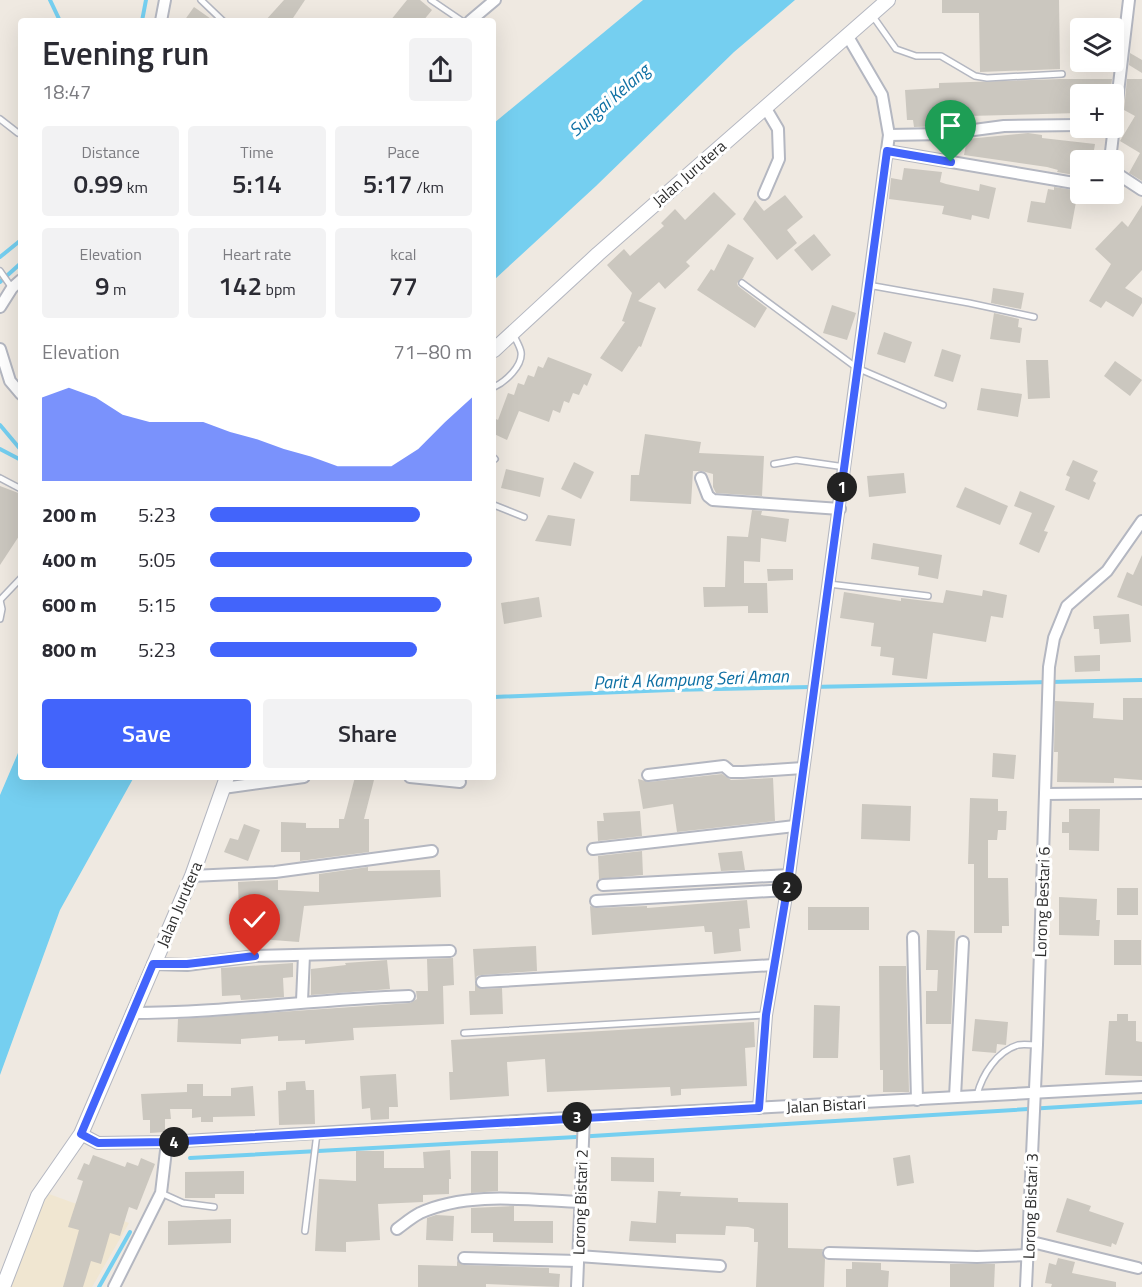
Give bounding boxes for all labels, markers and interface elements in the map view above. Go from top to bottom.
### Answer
map controls [1070,18,1124,204]
button: layers [1070,18,1124,72]
text: Evening run [42,28,209,78]
button: share [409,38,472,101]
water label: Sungai Kelang [563,55,657,143]
text: 18:47 [42,76,91,107]
button: + [1070,84,1124,138]
pin [925,100,976,162]
icon: arrive [934,109,967,142]
street label: Jalan Jurutera [647,134,731,212]
text: Distance [81,140,140,164]
text: Time [240,140,274,164]
text: Pace [387,140,420,164]
button: − [1070,150,1124,204]
text: 0.99 [73,164,123,203]
text: 5:14 [232,164,282,203]
text: 5:17 [363,164,413,203]
text: km [123,175,148,199]
text: /km [413,175,444,199]
text: Elevation [80,242,142,266]
text: Heart rate [223,242,291,266]
text: kcal [390,242,416,266]
text: 9 [95,266,109,305]
text: 142 [218,266,262,305]
text: 77 [389,266,418,305]
text: m [109,277,126,301]
text: bpm [262,277,296,301]
text: Elevation [42,336,120,367]
text: 71–80 m [393,336,472,367]
pin: 1 [827,472,857,502]
text: 1 [838,475,846,499]
text: 200 m [42,499,97,530]
text: 5:23 [138,499,176,530]
text: 400 m [42,544,97,575]
text: 5:05 [138,544,176,575]
text: 600 m [42,589,97,620]
text: 5:15 [138,589,176,620]
text: 800 m [42,634,97,665]
text: 5:23 [138,634,176,665]
water label: Parit A Kampung Seri Aman [593,662,790,696]
button: Save [42,699,251,768]
button: Share [263,699,472,768]
street label: Lorong Bestari 6 [1028,846,1056,958]
street label: Jalan Jurutera [150,857,208,951]
pin: 2 [772,872,802,902]
text: 2 [783,875,791,899]
pin [229,894,280,956]
icon: check [238,903,271,936]
street label: Jalan Bistari [785,1091,867,1119]
pin: 3 [562,1102,592,1132]
text: 3 [573,1105,581,1129]
pin: 4 [159,1127,189,1157]
text: 4 [170,1130,178,1154]
street label: Lorong Bistari 2 [566,1149,594,1255]
street label: Lorong Bistari 3 [1016,1153,1044,1259]

